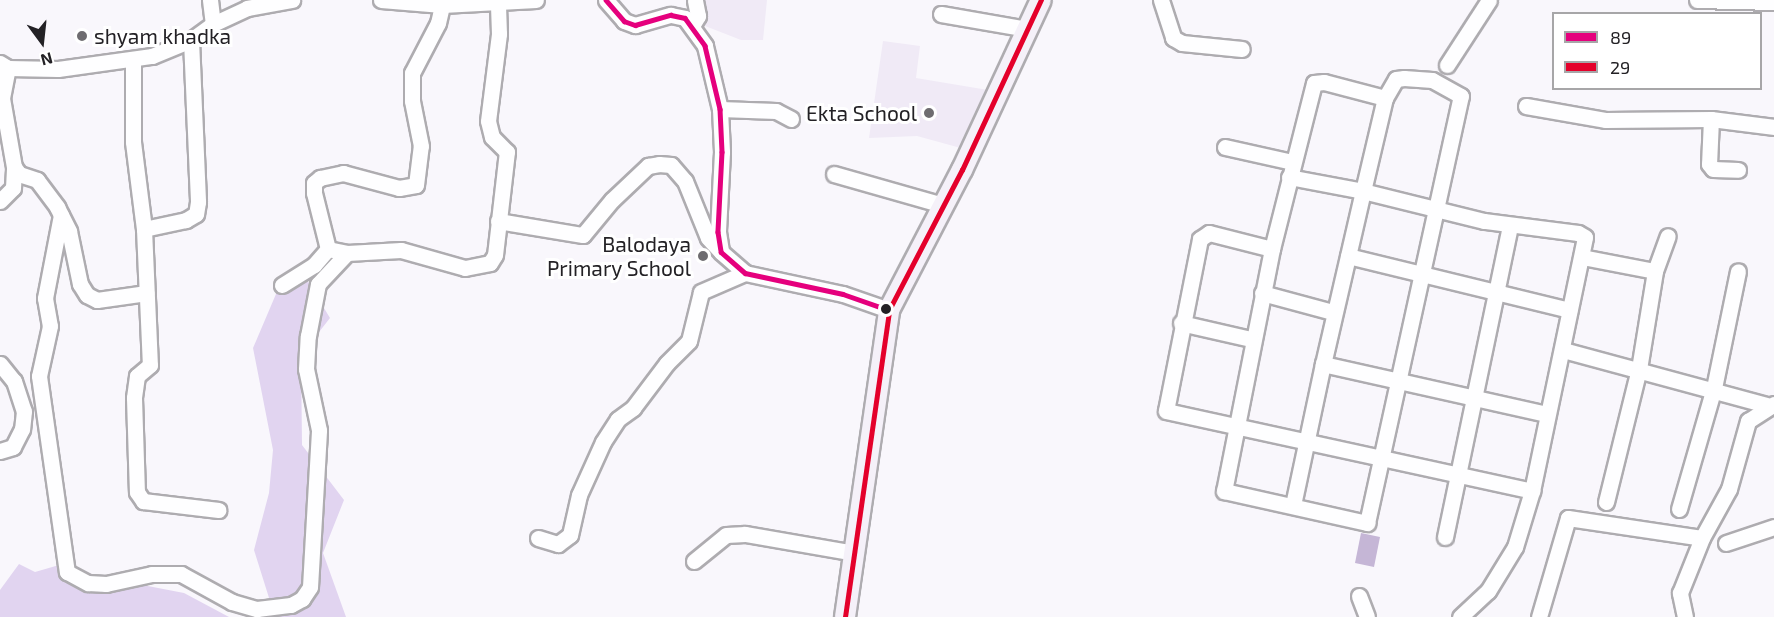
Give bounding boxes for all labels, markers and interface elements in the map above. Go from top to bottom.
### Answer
north arrow [12,12,72,72]
legend [1552,12,1762,90]
place label: shyam khadka [94,23,231,49]
text: 89 [1610,26,1631,48]
marker: shyam khadka [75,29,89,43]
text: N [39,49,55,71]
text: 29 [1610,56,1630,78]
place label: Ekta School [806,100,917,126]
marker: Ekta School [922,106,936,120]
place label: Balodaya Primary School [546,231,691,281]
marker: Balodaya Primary School [696,249,710,263]
unlabelled marker [880,303,892,315]

